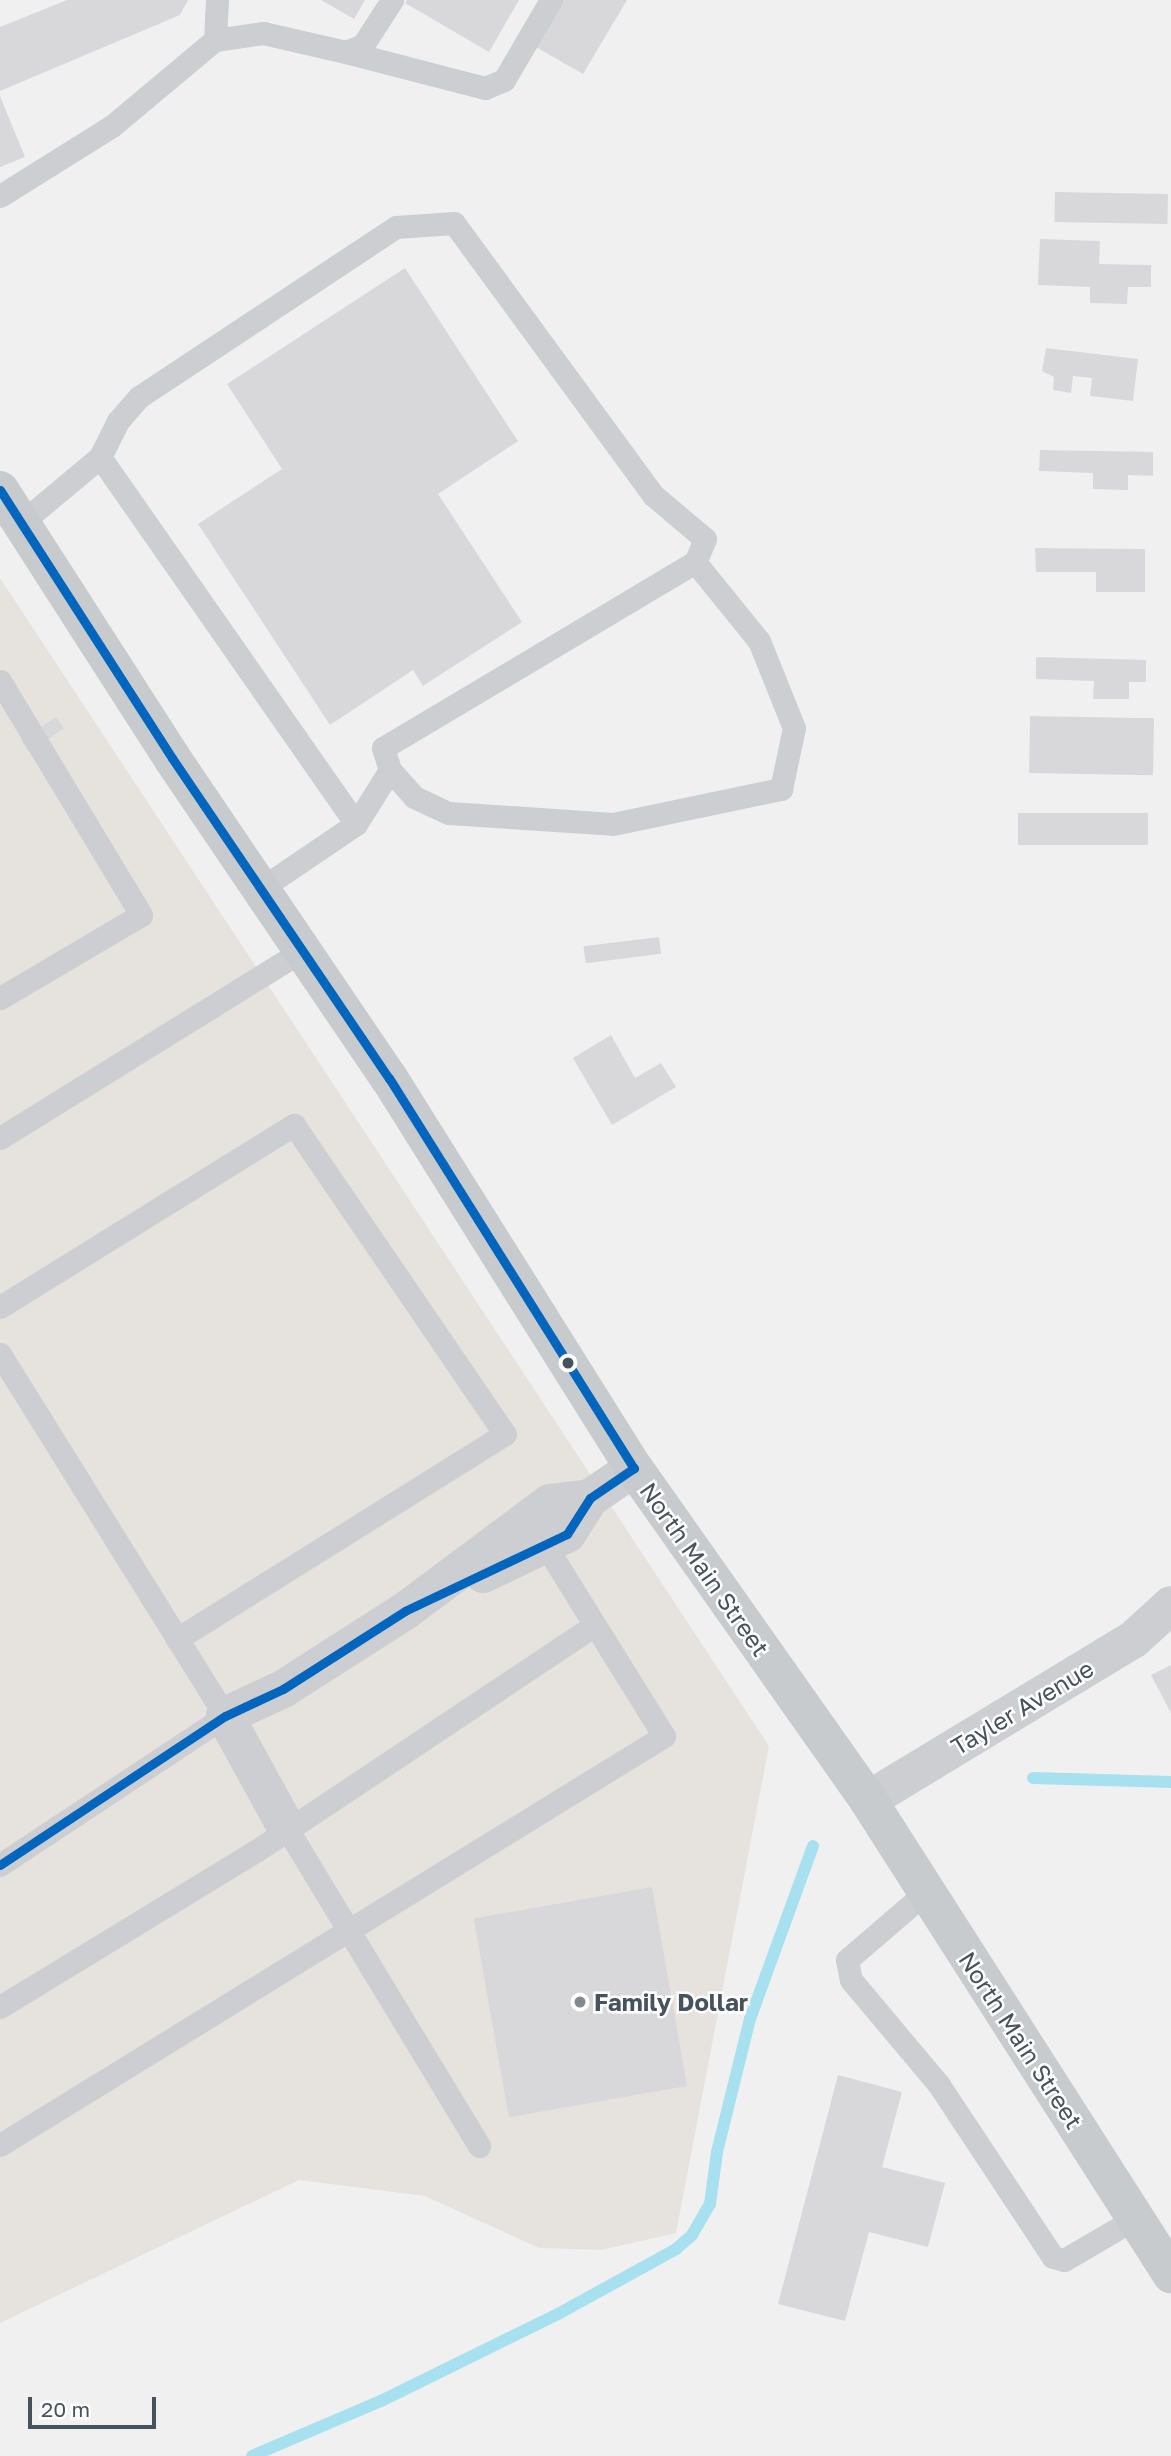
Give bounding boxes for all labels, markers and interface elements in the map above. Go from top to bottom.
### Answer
unlabelled marker [561,1356,575,1370]
street label: North Main Street [634,1477,776,1661]
street label: Tayler Avenue [946,1653,1098,1761]
street label: North Main Street [953,1946,1089,2134]
place label: Family Dollar [594,1988,748,2016]
marker: Family Dollar [572,1994,588,2010]
scale bar [32,2382,159,2426]
text: 20 m [41,2396,90,2422]

